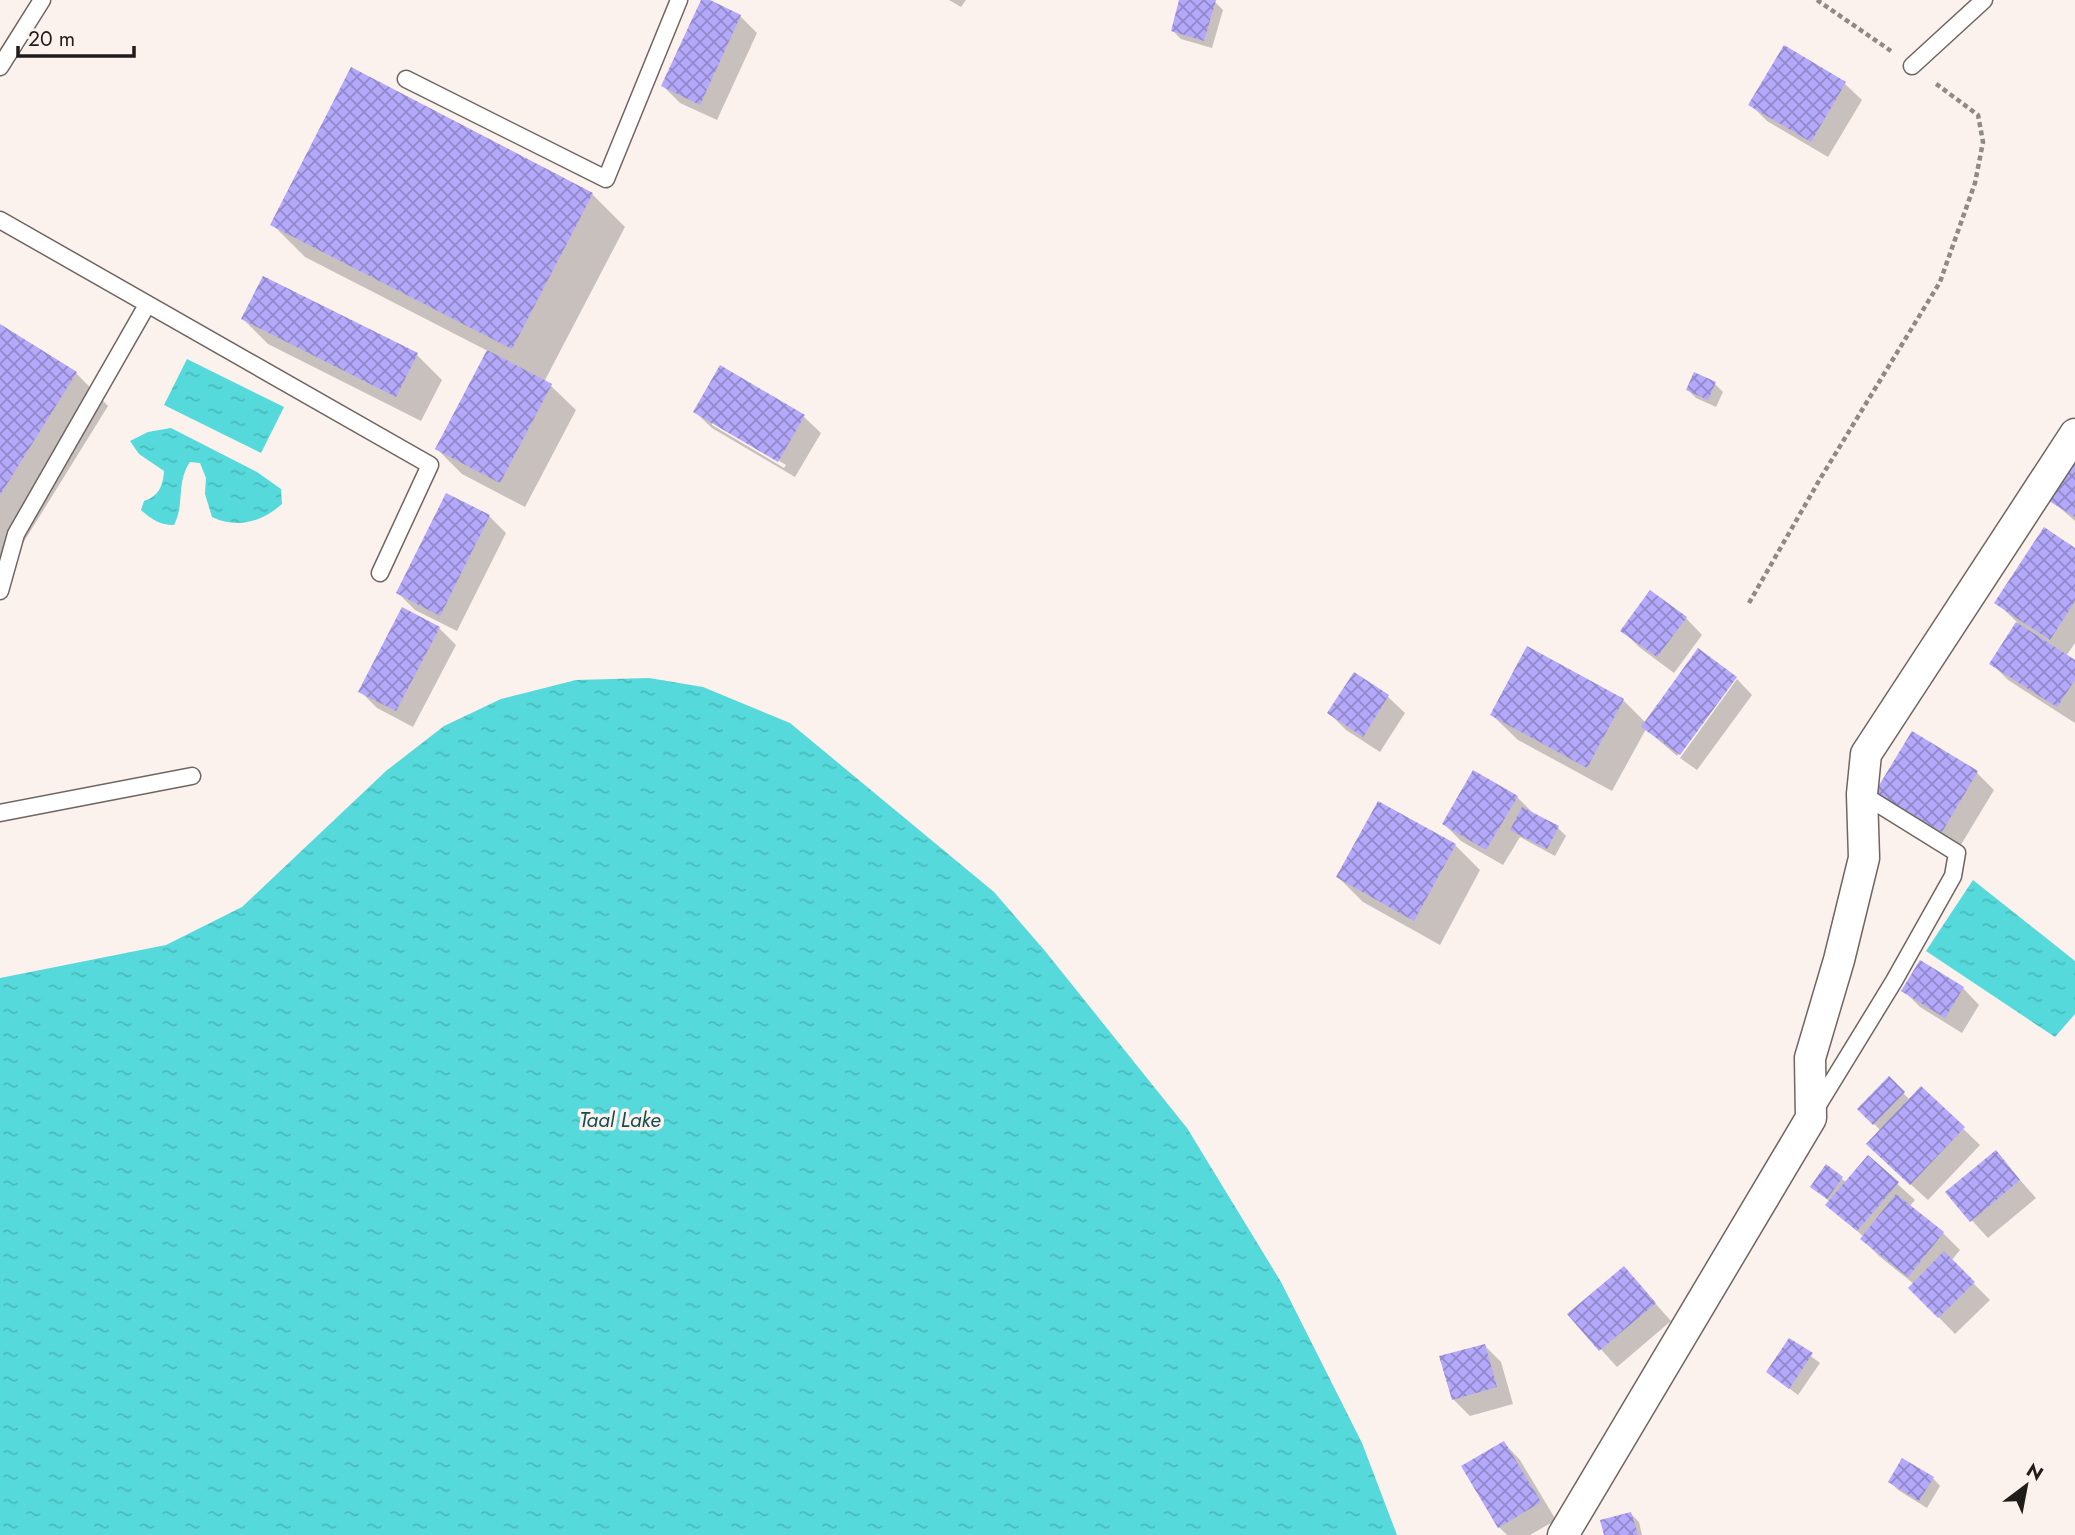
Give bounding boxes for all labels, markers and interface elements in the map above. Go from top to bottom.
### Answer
scale bar [18,14,133,58]
text: 20 m [28,24,75,54]
water label: Taal Lake [579,1105,661,1135]
north arrow [1991,1451,2061,1521]
text: N [2021,1457,2048,1487]

